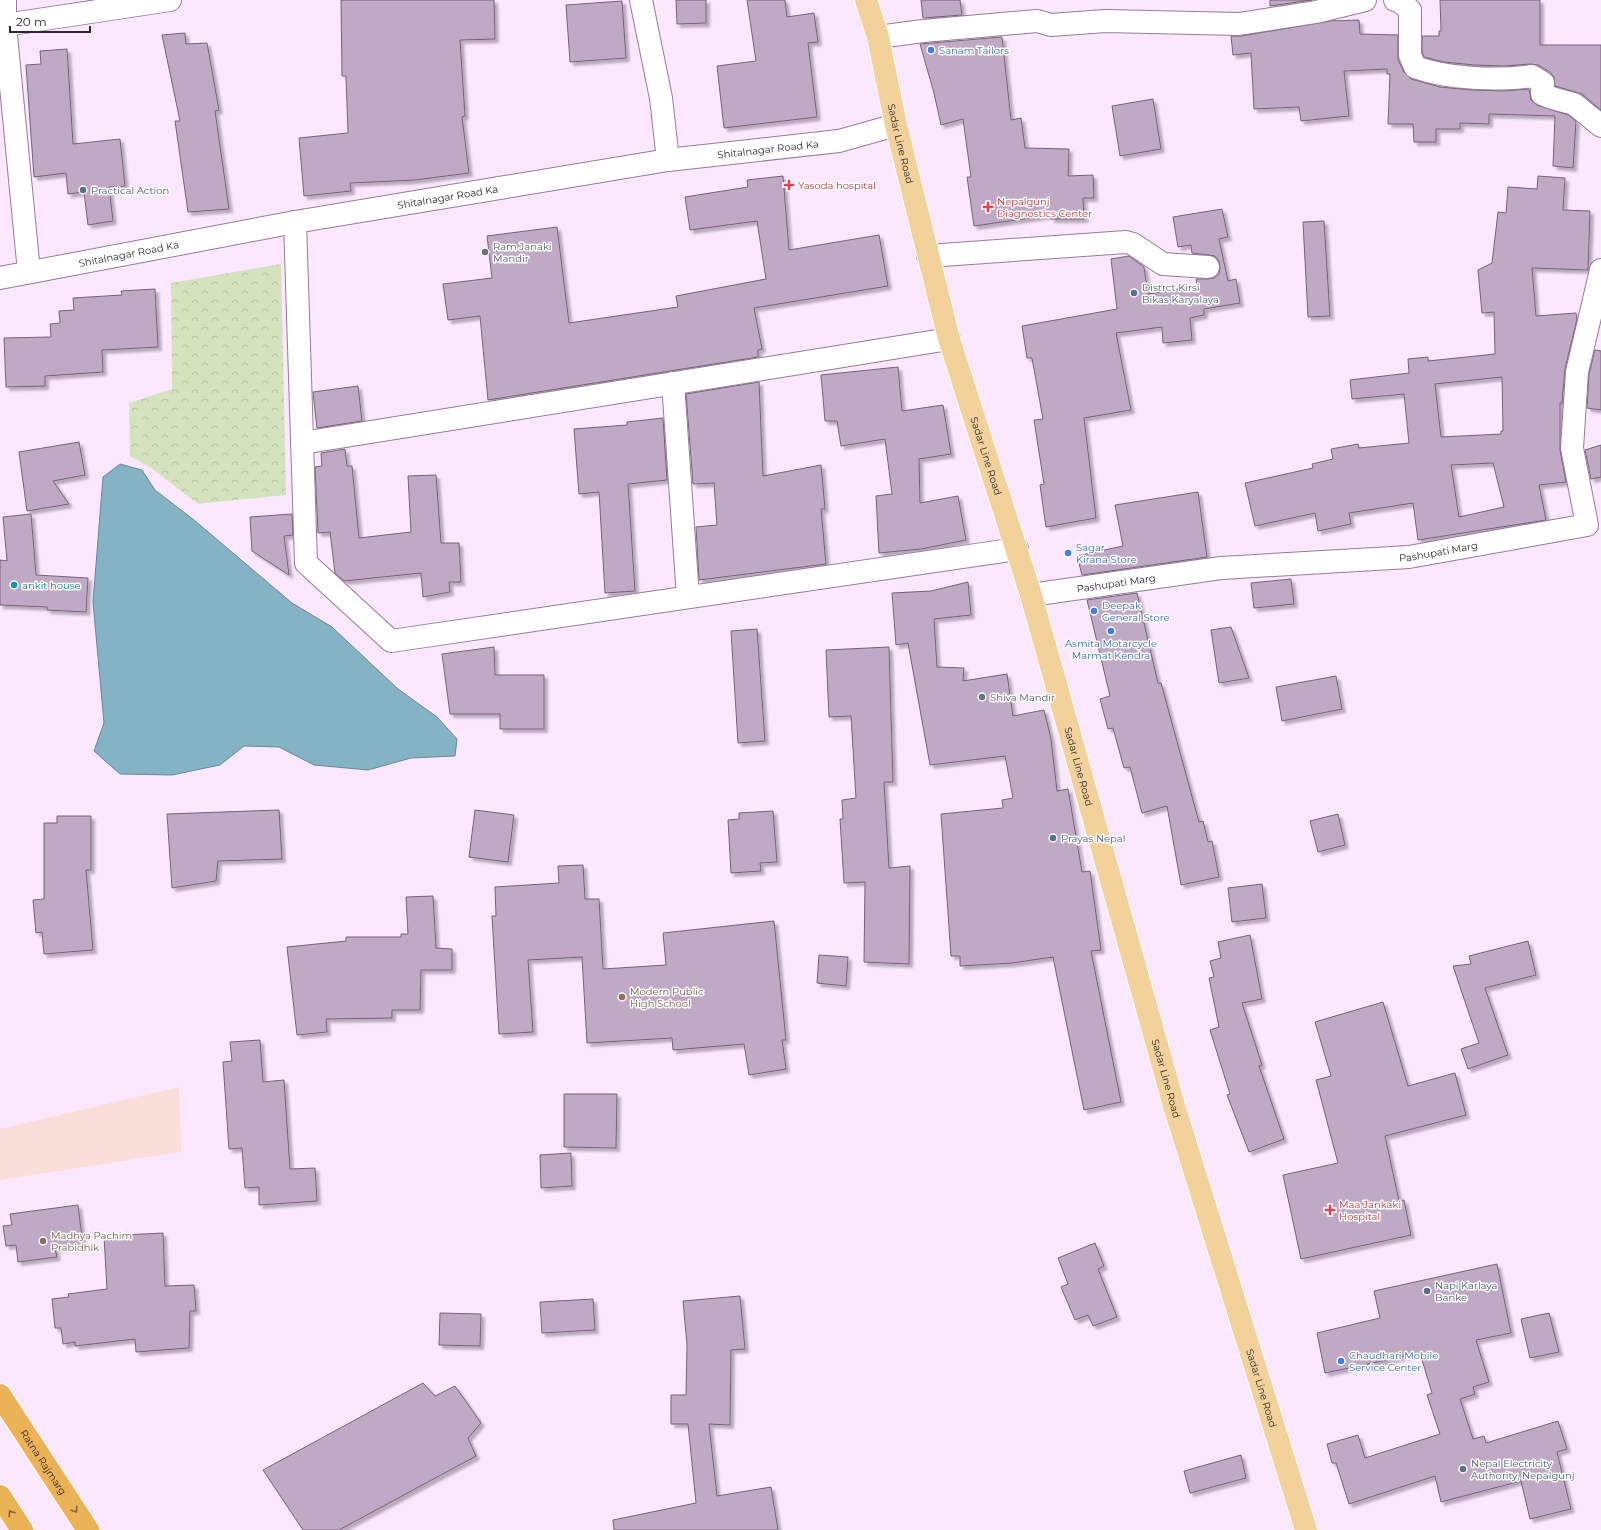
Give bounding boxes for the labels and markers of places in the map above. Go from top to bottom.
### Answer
place label: Sanam Tailors [939,44,1009,57]
marker: Sanam Tailors [926,45,936,55]
marker: Yasoda hospital [783,179,795,191]
place label: Yasoda hospital [798,179,876,192]
place label: Practical Action [91,184,169,197]
marker: Practical Action [78,185,88,195]
place label: Nepalgunj Diagnostics Center [997,195,1092,220]
marker: Nepalgunj Diagnostics Center [982,201,994,213]
place label: Ram Janaki Mandir [493,240,552,265]
marker: Ram Janaki Mandir [480,247,490,257]
place label: Distrct Kirsi Bikas Karyalaya [1142,281,1219,306]
marker: Distrct Kirsi Bikas Karyalaya [1129,288,1139,298]
place label: Sagar Kirana Store [1076,541,1137,566]
marker: Sagar Kirana Store [1063,548,1073,558]
place label: ankit house [22,579,81,592]
marker: ankit house [9,580,19,590]
place label: Deepak General Store [1102,599,1170,624]
marker: Deepak General Store [1089,606,1099,616]
marker: Asmita Motarcycle Marmat Kendra [1106,626,1116,636]
place label: Asmita Motarcycle Marmat Kendra [1065,637,1157,662]
place label: Shiva Mandir [990,691,1055,704]
marker: Shiva Mandir [977,692,987,702]
place label: Prayas Nepal [1061,832,1125,845]
marker: Prayas Nepal [1048,833,1058,843]
place label: Modern Public High School [630,985,704,1010]
marker: Modern Public High School [617,992,627,1002]
place label: Maa Jankaki Hospital [1339,1198,1401,1223]
marker: Maa Jankaki Hospital [1324,1204,1336,1216]
place label: Madhya Pachim Prabidhik [51,1229,132,1254]
marker: Madhya Pachim Prabidhik [38,1236,48,1246]
place label: Napi Karlaya Banke [1435,1279,1497,1304]
marker: Napi Karlaya Banke [1422,1286,1432,1296]
place label: Chaudhari Mobile Service Center [1349,1349,1438,1374]
marker: Chaudhari Mobile Service Center [1336,1356,1346,1366]
place label: Nepal Electricity Authority, Nepalgunj [1471,1457,1575,1482]
marker: Nepal Electricity Authority, Nepalgunj [1458,1464,1468,1474]

